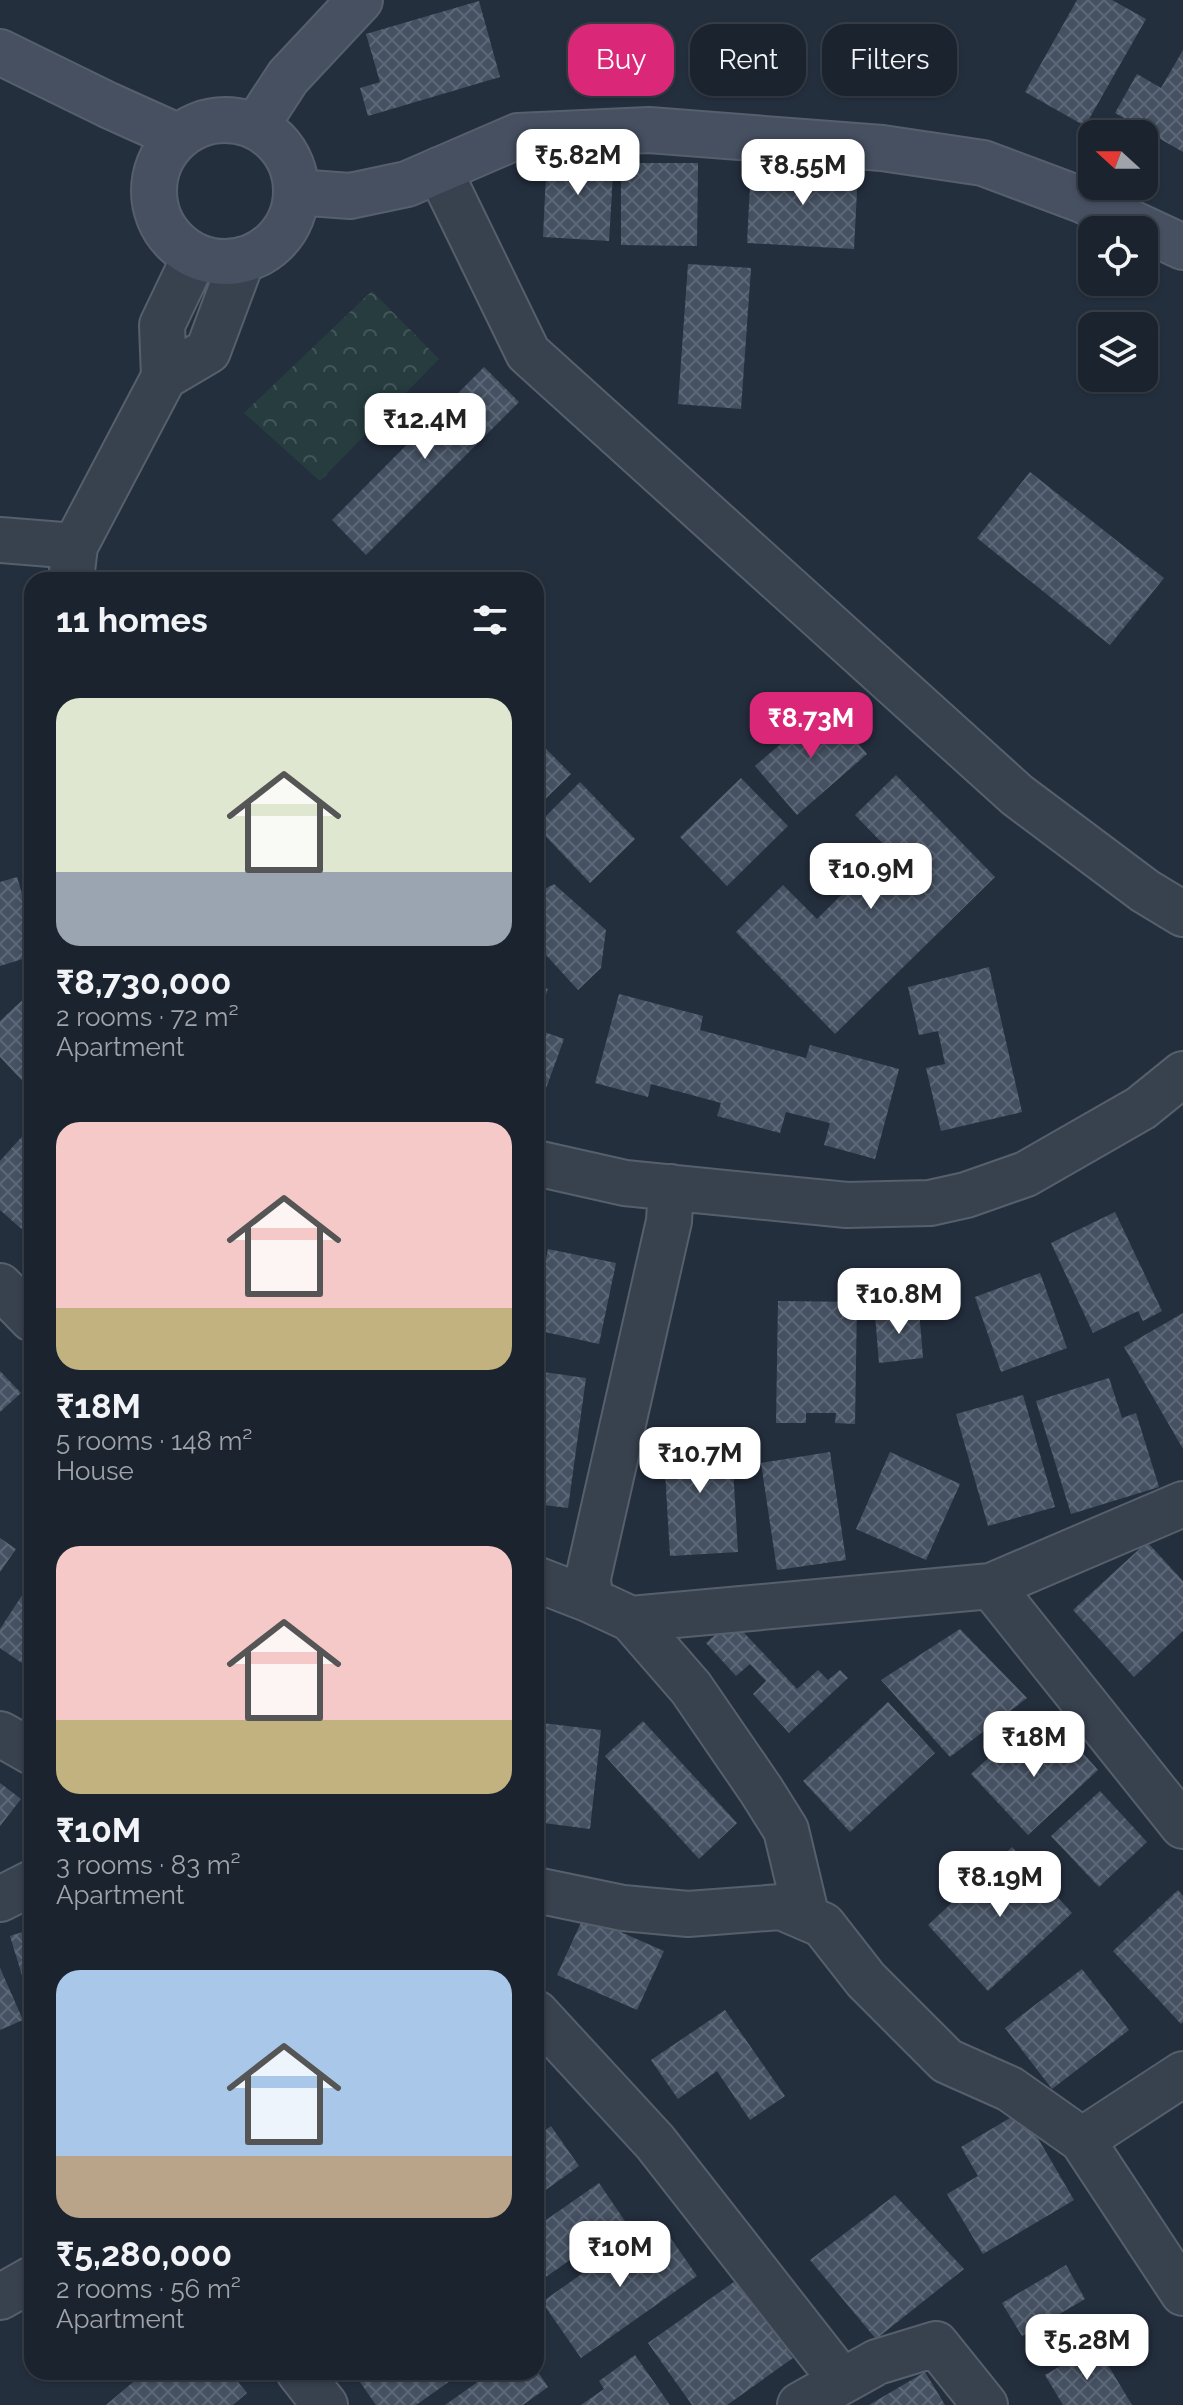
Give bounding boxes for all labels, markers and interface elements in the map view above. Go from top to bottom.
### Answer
chip: Buy [568,24,674,96]
chip: Rent [690,24,806,96]
chip: Filters [822,24,957,96]
north arrow [1078,120,1158,200]
map controls [1078,120,1158,392]
pin: ₹5.82M [513,129,643,197]
pin: ₹8.55M [738,139,868,207]
text: ₹5.82M [534,140,622,170]
text: ₹8.55M [760,150,846,180]
button: locate [1078,216,1158,296]
button: layers [1078,312,1158,392]
pin: ₹12.4M [360,393,490,461]
text: ₹12.4M [383,404,467,434]
icon: filters [468,598,512,642]
text: 11 homes [56,600,208,640]
pin: ₹8.73M [746,692,876,760]
text: ₹8.73M [768,703,854,733]
icon: home [212,750,356,894]
pin: ₹10.9M [806,843,936,911]
text: ₹10.9M [828,854,914,884]
text: ₹8,730,000 [56,962,231,1002]
text: 2 rooms · 72 m² [56,1002,239,1032]
text: Apartment [56,1032,185,1062]
icon: home [212,1174,356,1318]
pin: ₹10.8M [834,1268,964,1336]
text: ₹10.8M [856,1279,942,1309]
text: ₹18M [56,1386,141,1426]
text: 5 rooms · 148 m² [56,1426,252,1456]
pin: ₹10.7M [635,1427,765,1495]
text: ₹10.7M [657,1438,743,1468]
text: House [56,1456,134,1486]
icon: home [212,1598,356,1742]
pin: ₹18M [987,1711,1081,1779]
text: ₹18M [1002,1722,1066,1752]
text: ₹10M [56,1810,141,1850]
text: 3 rooms · 83 m² [56,1850,241,1880]
pin: ₹8.19M [935,1851,1065,1919]
text: ₹8.19M [957,1862,1043,1892]
text: Apartment [56,1880,185,1910]
icon: home [212,2022,356,2166]
pin: ₹10M [573,2221,667,2289]
text: ₹10M [587,2232,653,2262]
text: ₹5,280,000 [56,2234,232,2274]
text: 2 rooms · 56 m² [56,2274,241,2304]
text: Apartment [56,2304,185,2334]
pin: ₹5.28M [1022,2314,1152,2382]
text: ₹5.28M [1043,2325,1131,2355]

